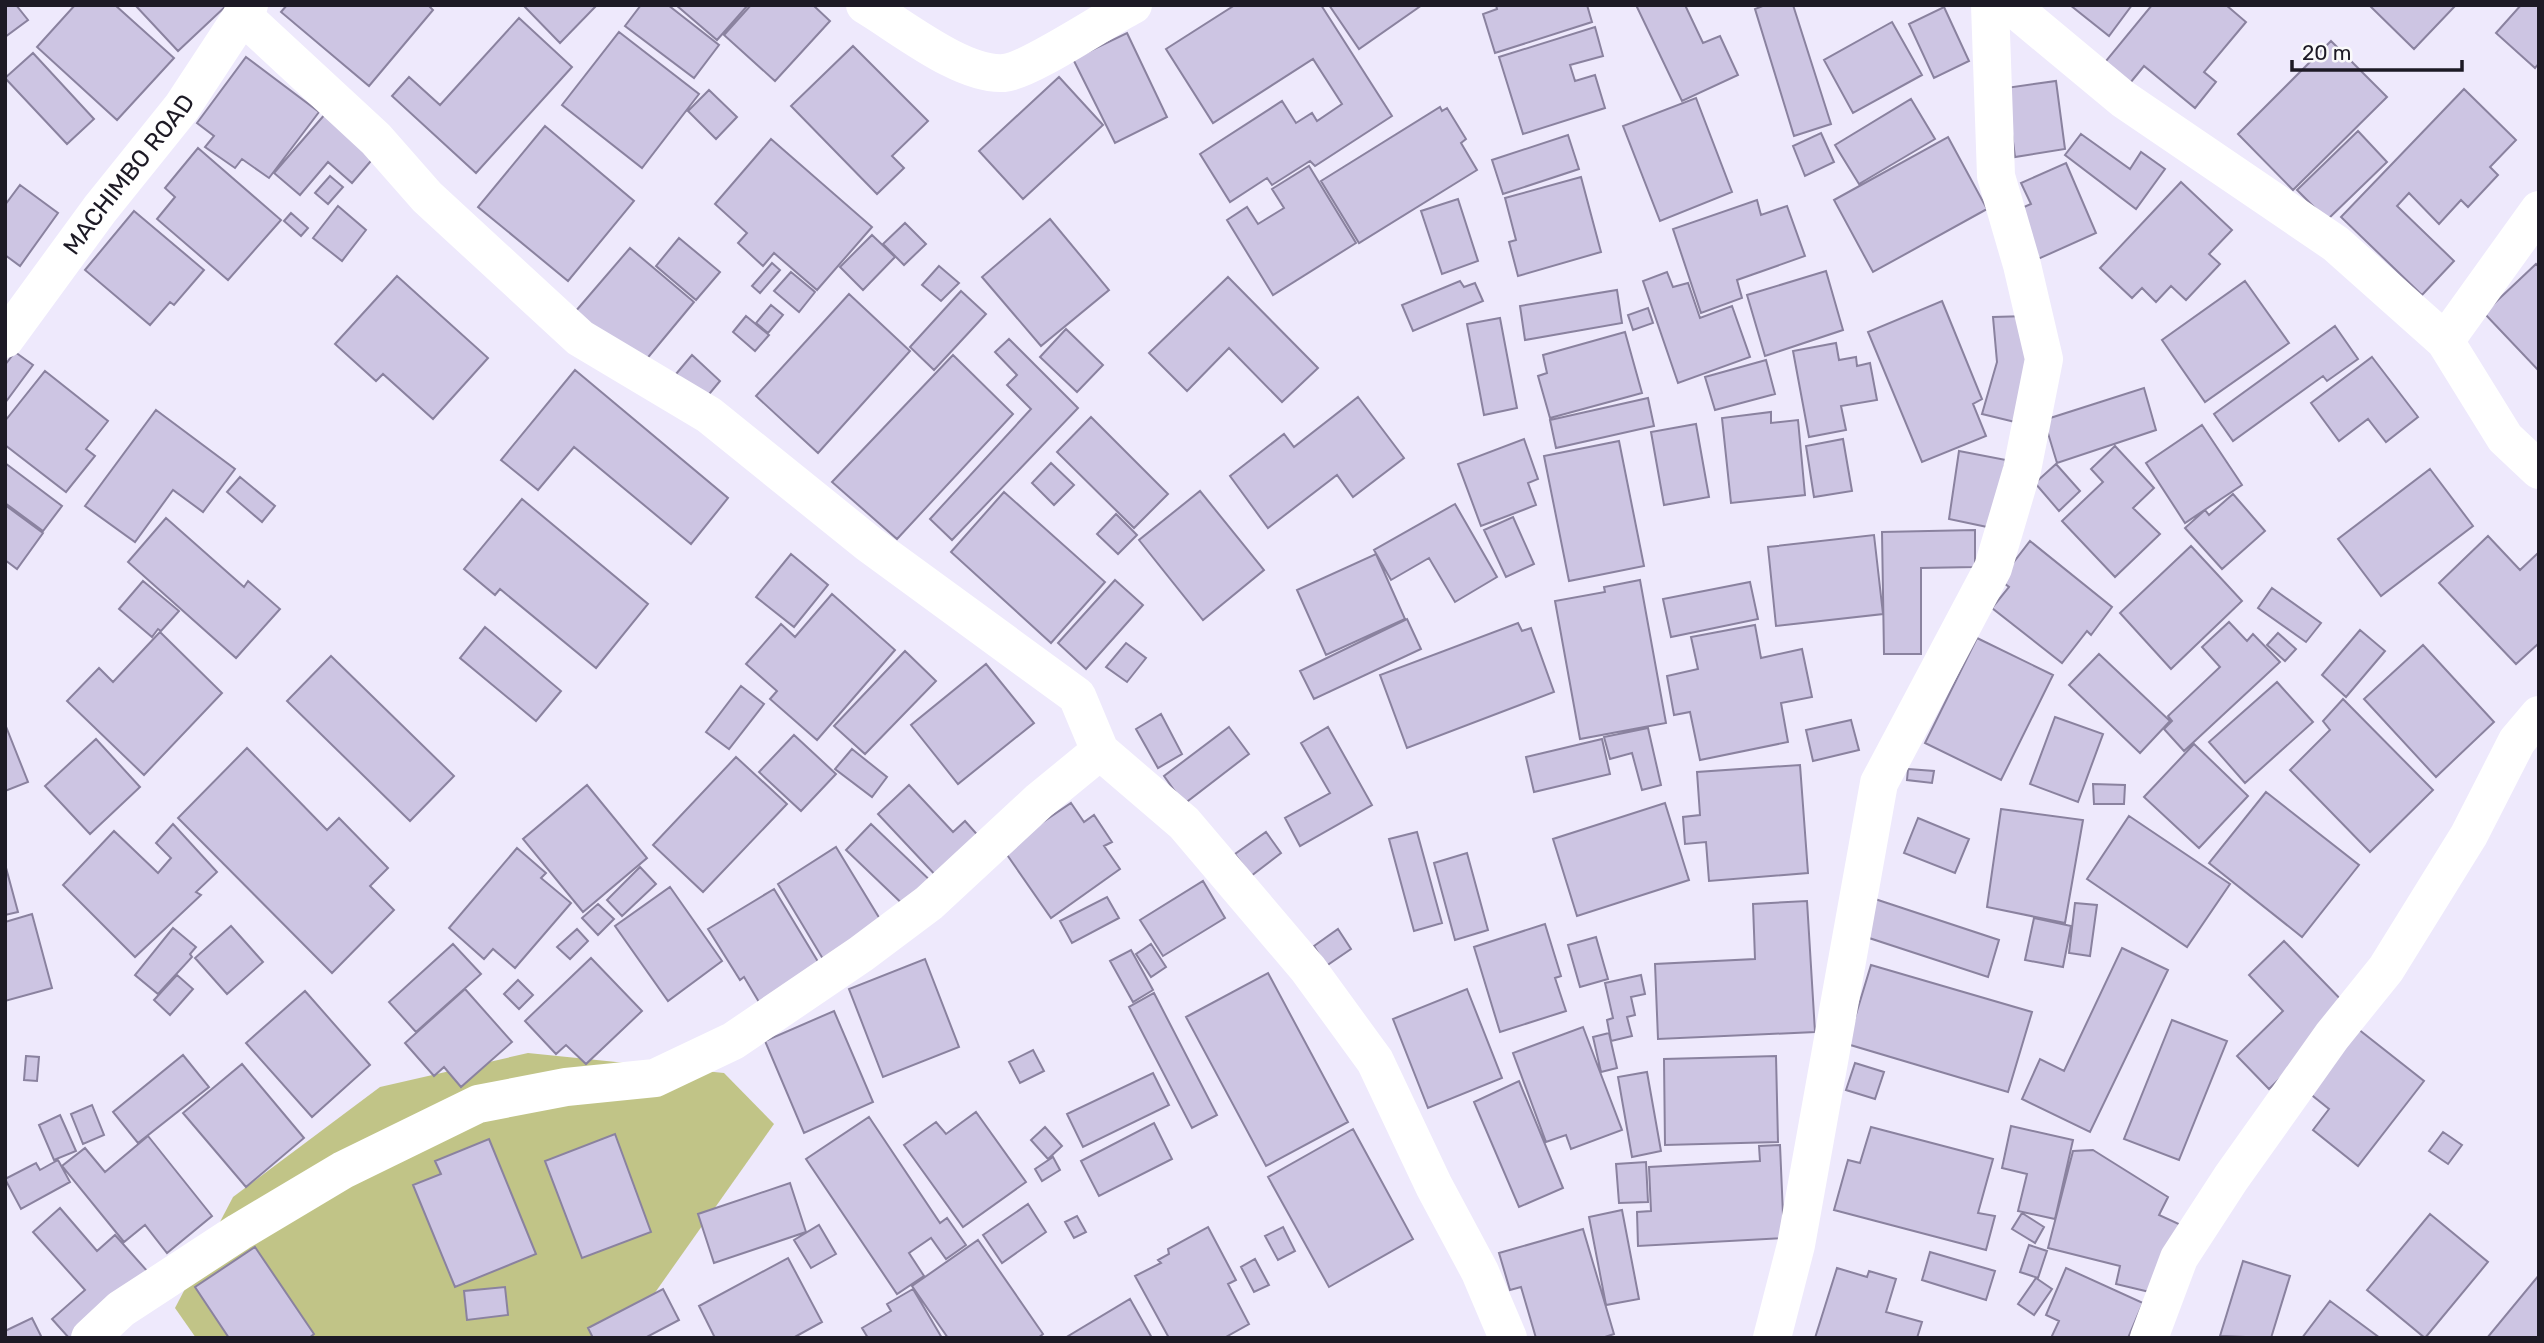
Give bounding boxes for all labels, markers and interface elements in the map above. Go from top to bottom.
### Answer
scale bar [2292,28,2462,72]
text: 20 m [2302,40,2351,65]
street label: MACHIMBO ROAD [57,89,200,260]

